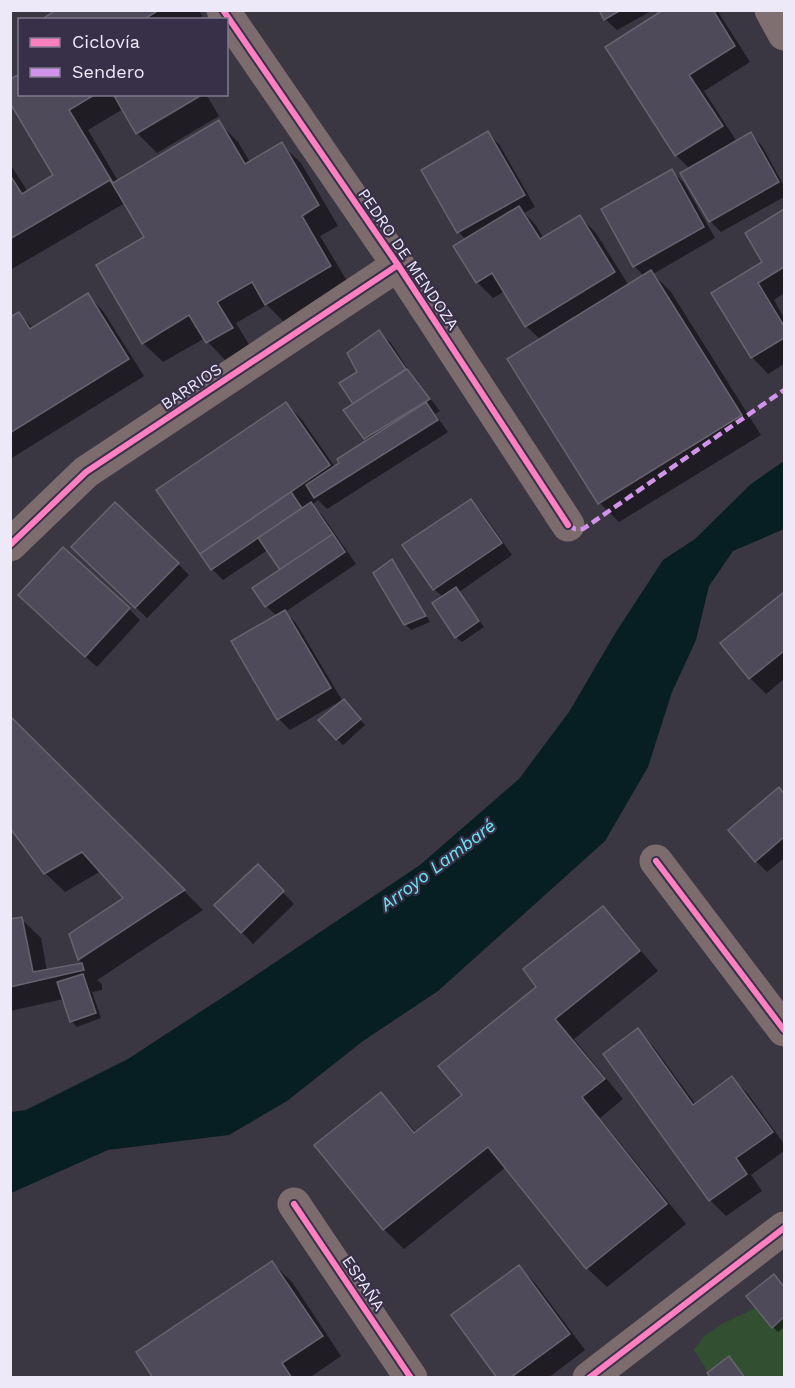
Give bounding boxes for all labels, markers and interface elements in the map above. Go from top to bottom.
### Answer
legend [18,18,228,96]
text: Ciclovía [72,31,140,52]
text: Sendero [72,61,145,82]
street label: PEDRO DE MENDOZA [354,185,463,334]
street label: BARRIOS [157,359,225,414]
water label: Arroyo Lambaré [375,814,500,915]
street label: ESPAÑA [338,1252,389,1315]

